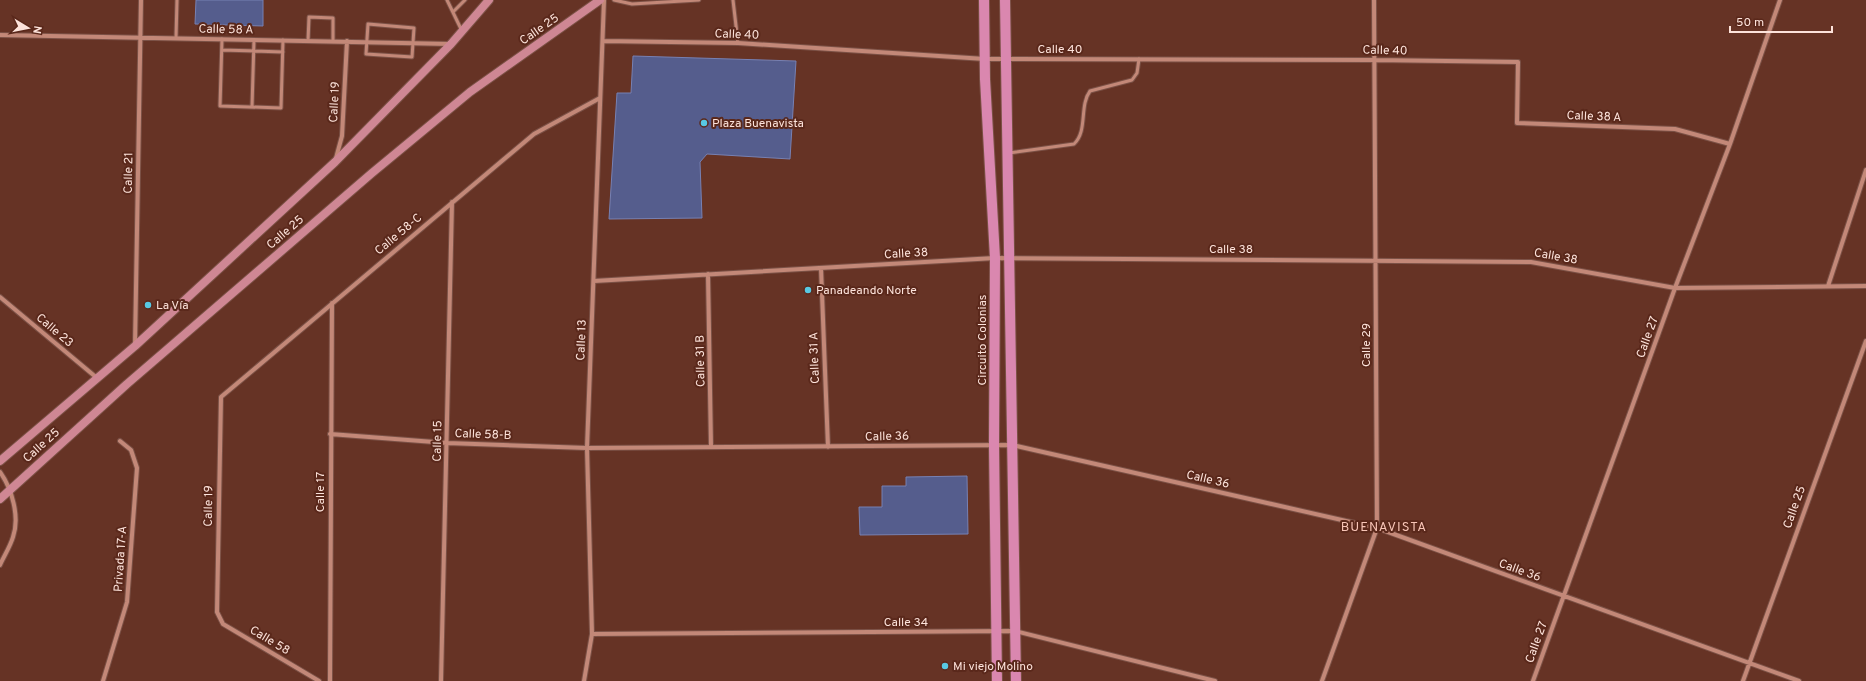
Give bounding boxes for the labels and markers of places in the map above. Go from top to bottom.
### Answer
place label: Plaza Buenavista [712,116,804,132]
marker: Plaza Buenavista [699,118,709,128]
place label: Panadeando Norte [816,283,917,299]
marker: Panadeando Norte [803,285,813,295]
place label: La Vía [156,298,189,314]
marker: La Vía [143,300,153,310]
place label: Mi viejo Molino [953,659,1033,675]
marker: Mi viejo Molino [940,661,950,671]

